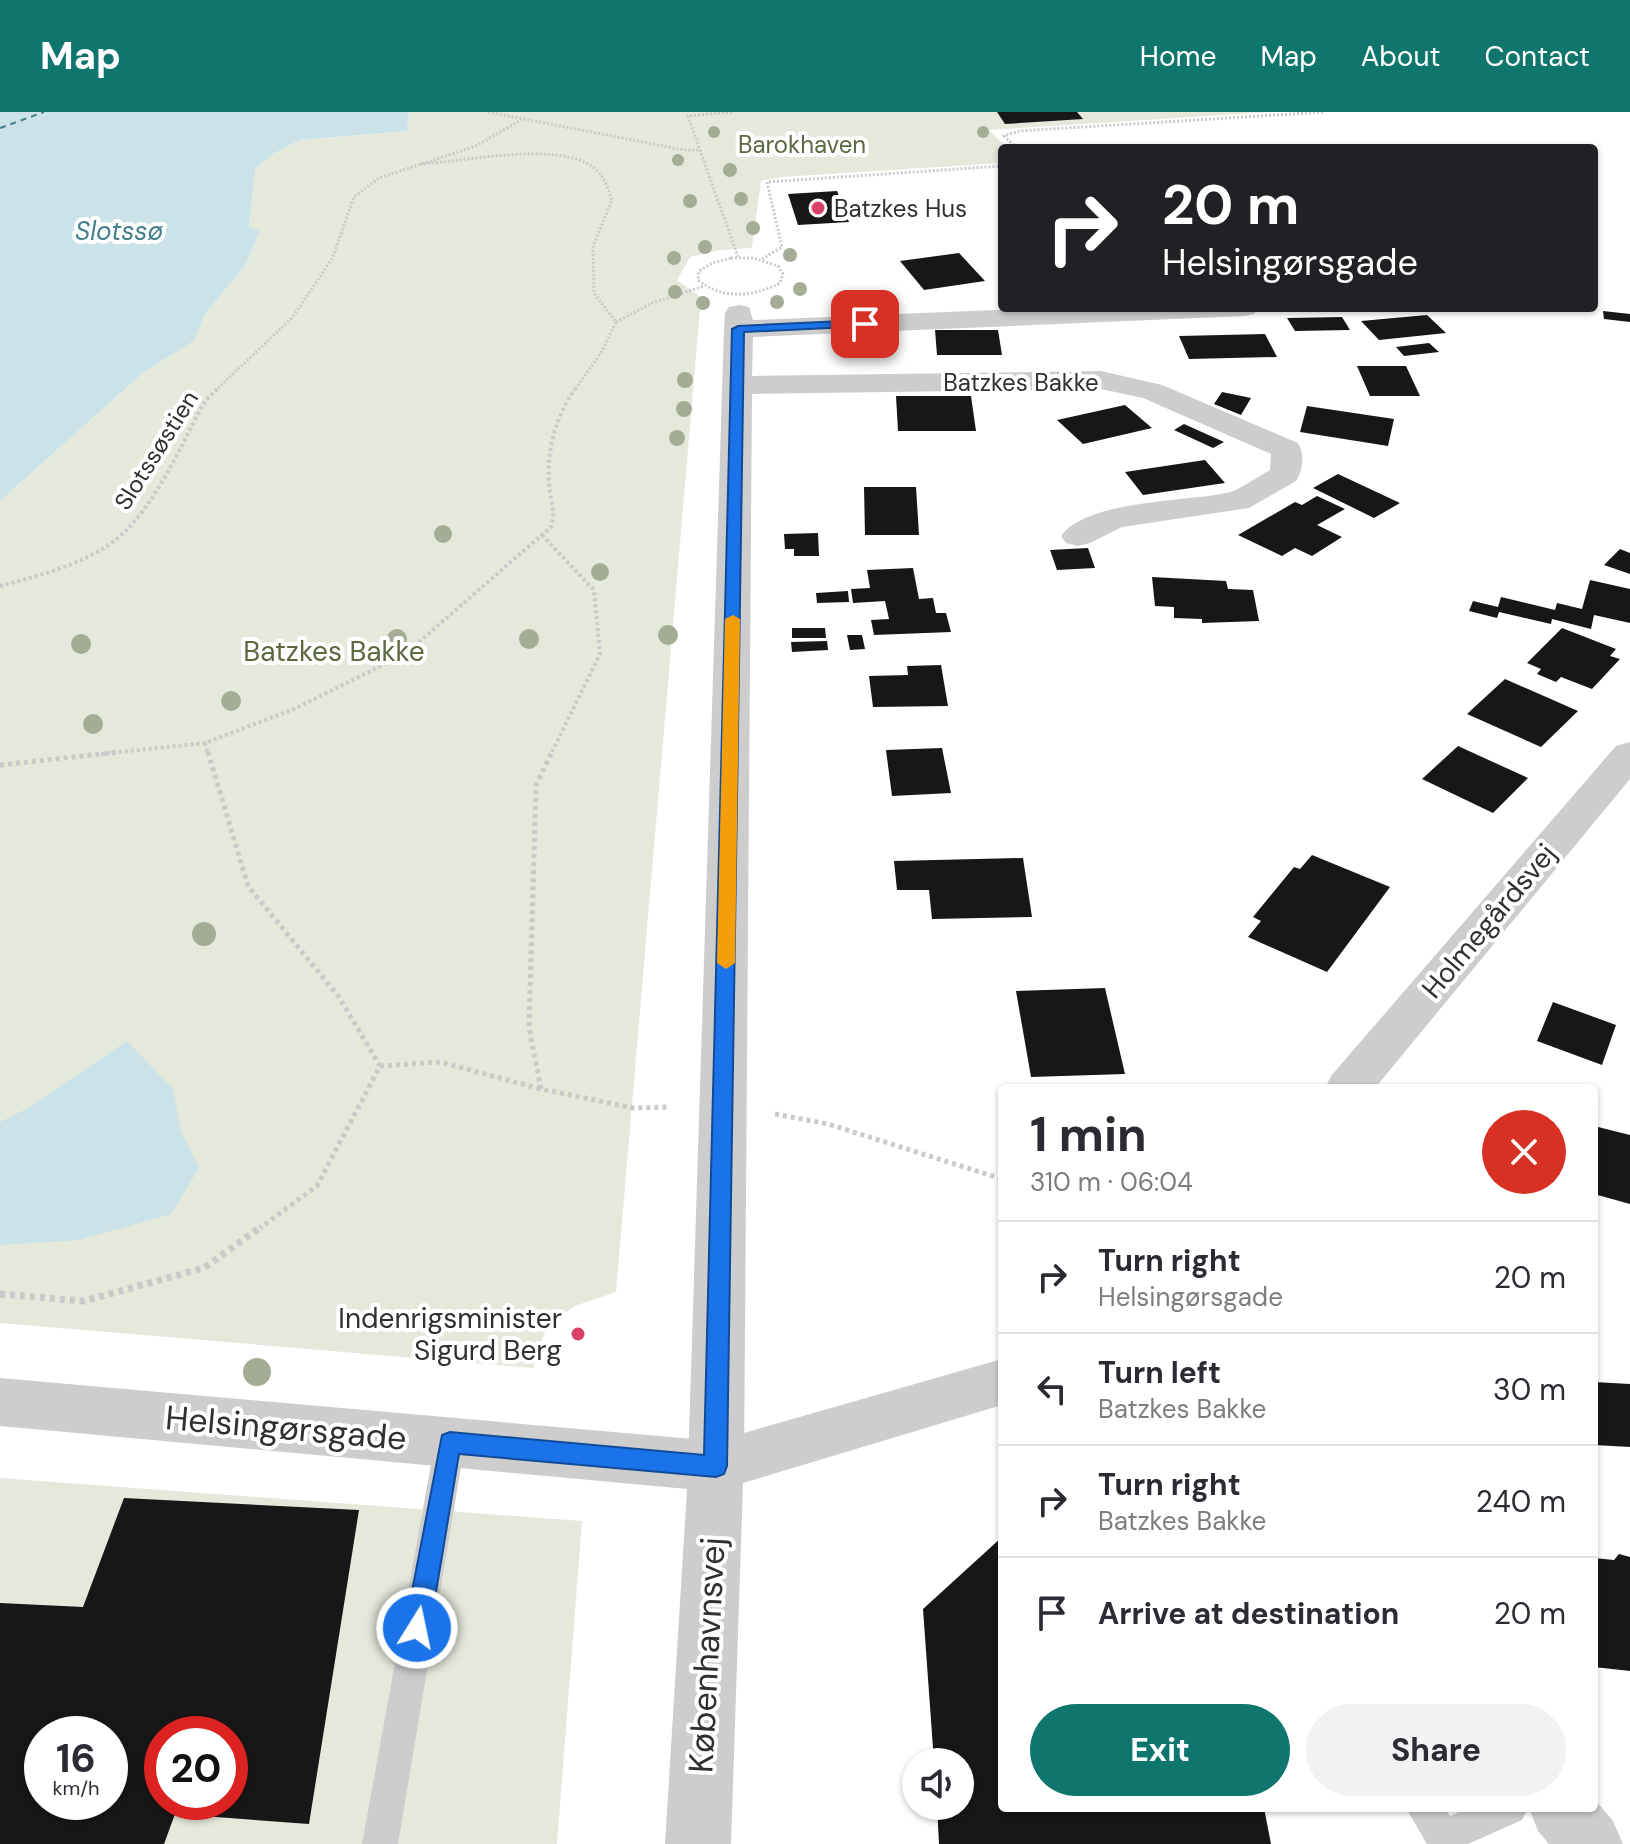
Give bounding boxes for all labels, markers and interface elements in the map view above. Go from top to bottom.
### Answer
text: Map [40,31,121,81]
text: Home [1140,38,1216,75]
text: Map [1260,38,1317,75]
text: About [1361,38,1440,75]
text: Contact [1484,38,1590,75]
park label: Barokhaven [738,129,866,160]
text: 20 m [1162,168,1299,241]
icon: right [1030,176,1134,280]
place label: Batzkes Hus [834,193,967,224]
marker: Batzkes Hus [809,199,827,217]
water label: Slotssø [75,214,163,248]
text: Helsingørsgade [1162,239,1418,286]
pin [831,290,899,358]
icon: arrive [843,302,887,346]
street label: Batzkes Bakke [943,367,1099,398]
street label: Slotssøstien [107,385,205,515]
park label: Batzkes Bakke [243,633,425,670]
street label: Holmegårdsvej [1413,836,1565,1006]
text: 1 min [1030,1103,1147,1166]
button: close [1482,1110,1566,1194]
text: 310 m · 06:04 [1030,1165,1193,1199]
text: Turn right [1098,1241,1241,1280]
icon: right [1030,1255,1074,1299]
text: 20 m [1494,1258,1566,1297]
text: Helsingørsgade [1098,1280,1283,1314]
place label: Indenrigsminister Sigurd Berg [338,1300,562,1369]
marker: Indenrigsminister Sigurd Berg [569,1325,587,1343]
text: Turn left [1098,1353,1221,1392]
icon: left [1030,1367,1074,1411]
text: 30 m [1493,1370,1566,1409]
text: Batzkes Bakke [1098,1392,1266,1426]
street label: Helsingørsgade [164,1395,408,1461]
text: Turn right [1098,1465,1241,1504]
icon: right [1030,1479,1074,1523]
text: 240 m [1476,1482,1566,1521]
text: Batzkes Bakke [1098,1504,1266,1538]
street label: Københavnsvej [678,1536,736,1774]
position arrow [375,1586,459,1670]
icon: arrive [1030,1591,1074,1635]
text: Arrive at destination [1098,1594,1399,1633]
text: 20 m [1494,1594,1566,1633]
button: Exit [1030,1704,1290,1796]
button: Share [1306,1704,1566,1796]
speed limit sign: 20 [144,1716,248,1820]
text: 16 [56,1732,96,1784]
map controls [902,1748,974,1820]
button: sound [902,1748,974,1820]
text: km/h [52,1775,100,1801]

